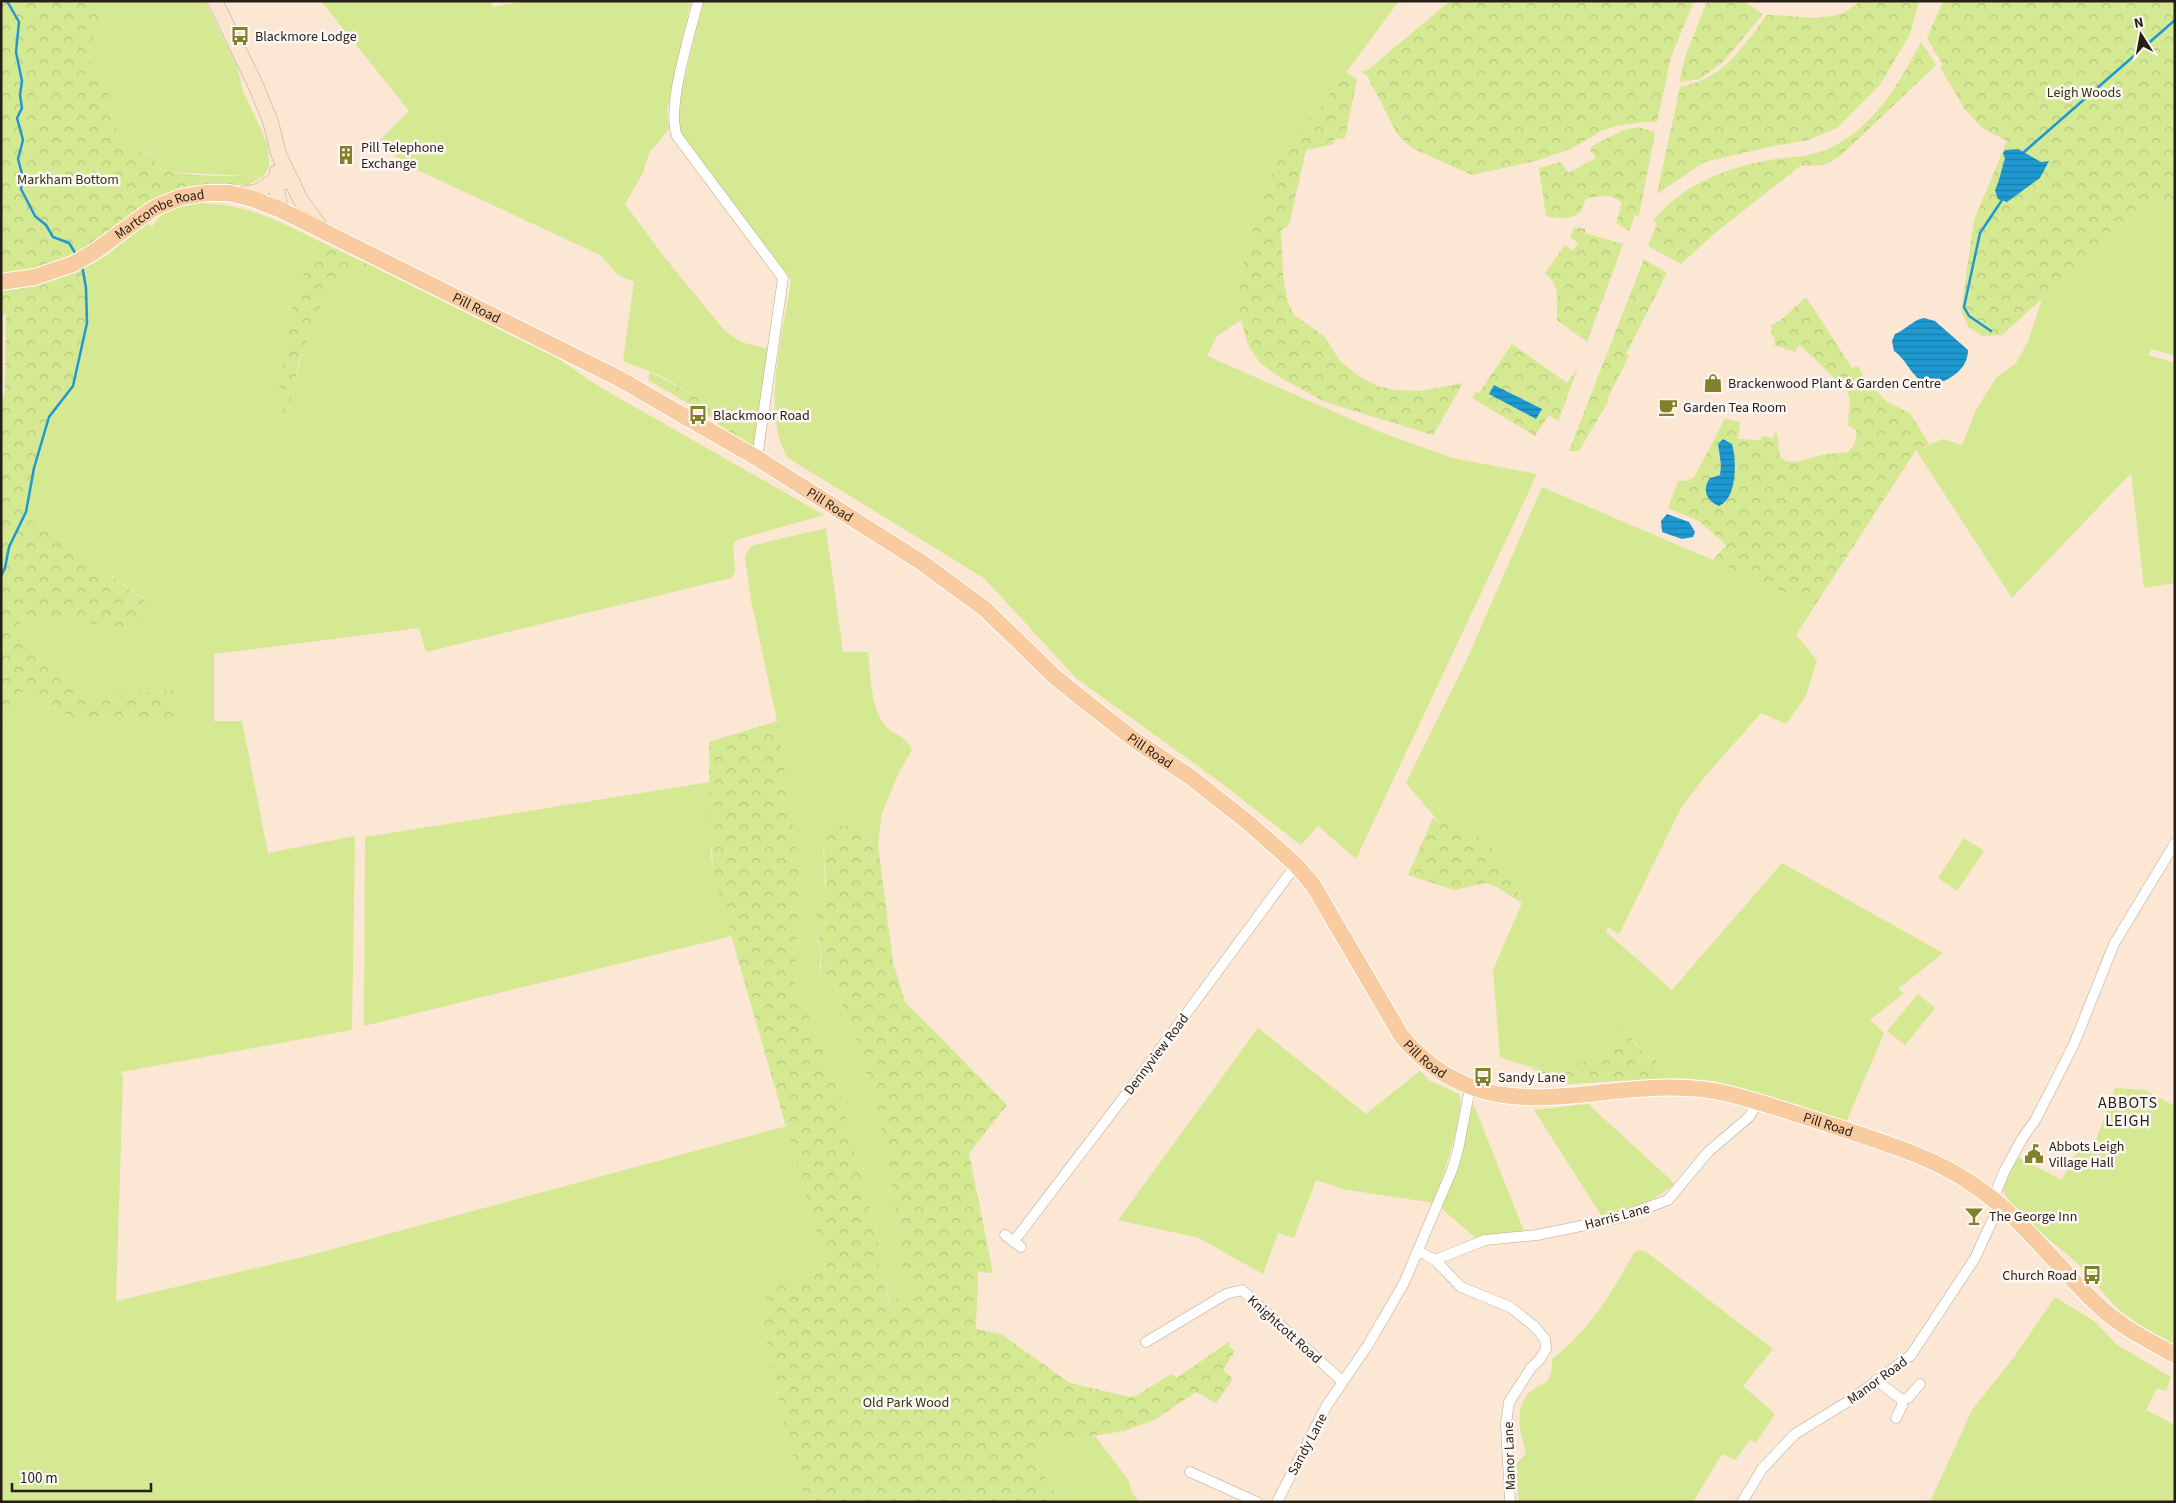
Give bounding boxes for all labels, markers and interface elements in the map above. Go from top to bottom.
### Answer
north arrow [2116,10,2166,60]
text: N [2132,13,2145,34]
bus stop icon: Blackmore Lodge [229,25,251,47]
place label: Blackmore Lodge [255,27,357,47]
park label: Leigh Woods [2047,83,2121,103]
place label: Pill Telephone Exchange [361,138,444,174]
building icon: Pill Telephone Exchange [335,144,357,166]
park label: Markham Bottom [17,170,119,190]
street label: Martcombe Road [111,185,206,245]
street label: Pill Road [449,288,504,329]
shop icon: Brackenwood Plant & Garden Centre [1702,372,1724,394]
place label: Brackenwood Plant & Garden Centre [1728,374,1941,394]
cafe icon: Garden Tea Room [1657,396,1679,418]
place label: Garden Tea Room [1683,398,1786,418]
bus stop icon: Blackmoor Road [687,404,709,426]
place label: Blackmoor Road [713,406,810,426]
street label: Pill Road [803,483,857,527]
street label: Pill Road [1123,729,1177,774]
street label: Dennyview Road [1120,1010,1194,1099]
street label: Pill Road [1398,1036,1450,1084]
bus stop icon: Sandy Lane [1472,1066,1494,1088]
place label: Sandy Lane [1498,1068,1566,1088]
district label: ABBOTS LEIGH [2098,1092,2158,1132]
street label: Pill Road [1801,1108,1856,1143]
place label: Abbots Leigh Village Hall [2049,1137,2124,1173]
public building icon: Abbots Leigh Village Hall [2023,1143,2045,1165]
street label: Harris Lane [1583,1199,1652,1235]
bar icon: The George Inn [1963,1205,1985,1227]
place label: The George Inn [1989,1207,2077,1227]
bus stop icon: Church Road [2081,1264,2103,1286]
place label: Church Road [2002,1266,2077,1286]
street label: Knightcott Road [1243,1291,1326,1369]
street label: Manor Road [1843,1352,1912,1410]
park label: Old Park Wood [863,1393,949,1413]
street label: Sandy Lane [1283,1410,1333,1479]
street label: Manor Lane [1499,1421,1521,1491]
scale bar [12,1460,151,1492]
text: 100 m [20,1468,58,1489]

